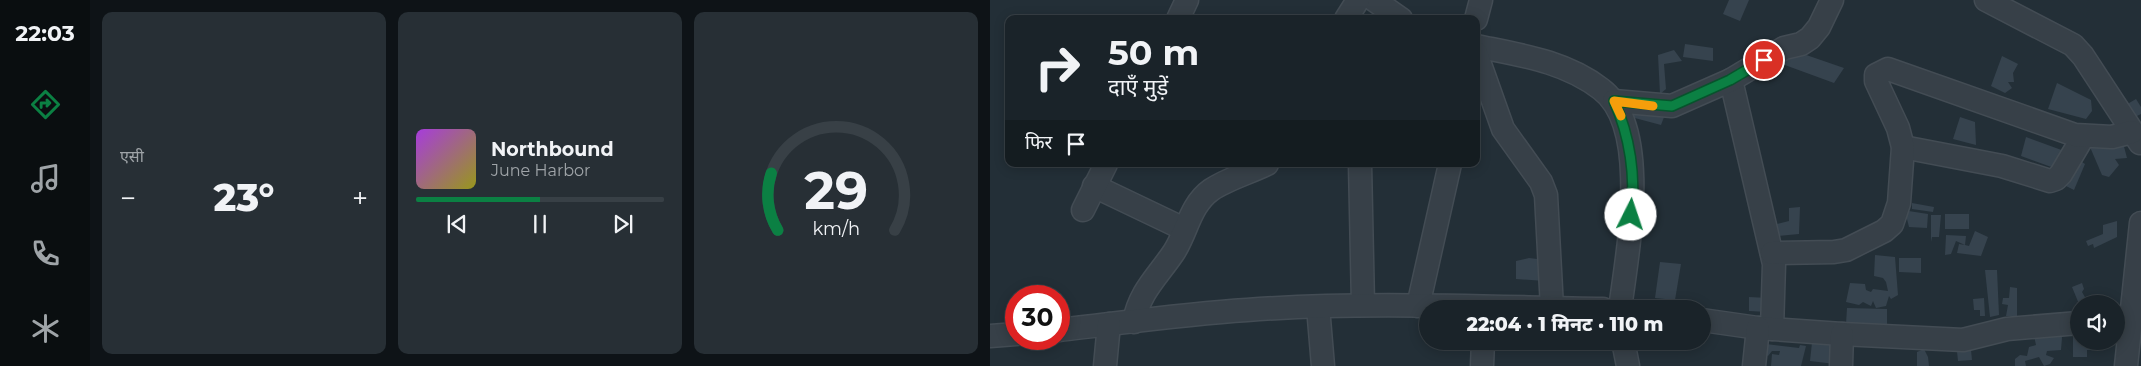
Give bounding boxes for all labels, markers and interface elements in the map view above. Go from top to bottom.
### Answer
text: 22:03 [15,20,75,47]
text: 50 m [1108,31,1199,74]
icon: right [1025,35,1090,100]
pin [1743,39,1785,81]
icon: arrive [1750,46,1778,74]
text: दाएँ मुड़ें [1108,74,1168,101]
icon: directions [28,87,63,122]
icon: arrive [1062,130,1090,158]
text: फिर [1025,131,1052,154]
text: Northbound [491,138,614,161]
text: एसी [120,147,144,166]
text: 29 [804,159,868,222]
icon: music [28,161,63,196]
text: June Harbor [491,161,590,180]
text: 23° [214,174,274,221]
text: − [120,181,136,215]
text: + [352,181,368,215]
position arrow [1604,188,1656,240]
icon: previous [443,210,471,238]
icon: pause [526,210,554,238]
icon: next [609,210,637,238]
text: km/h [812,218,860,239]
icon: phone [28,236,63,271]
speed limit sign: 30 [1005,285,1070,350]
map controls [2070,295,2125,350]
button: sound [2070,295,2125,350]
icon: climate [28,311,63,346]
text: 22:04 · 1 मिनट · 110 m [1467,313,1663,336]

